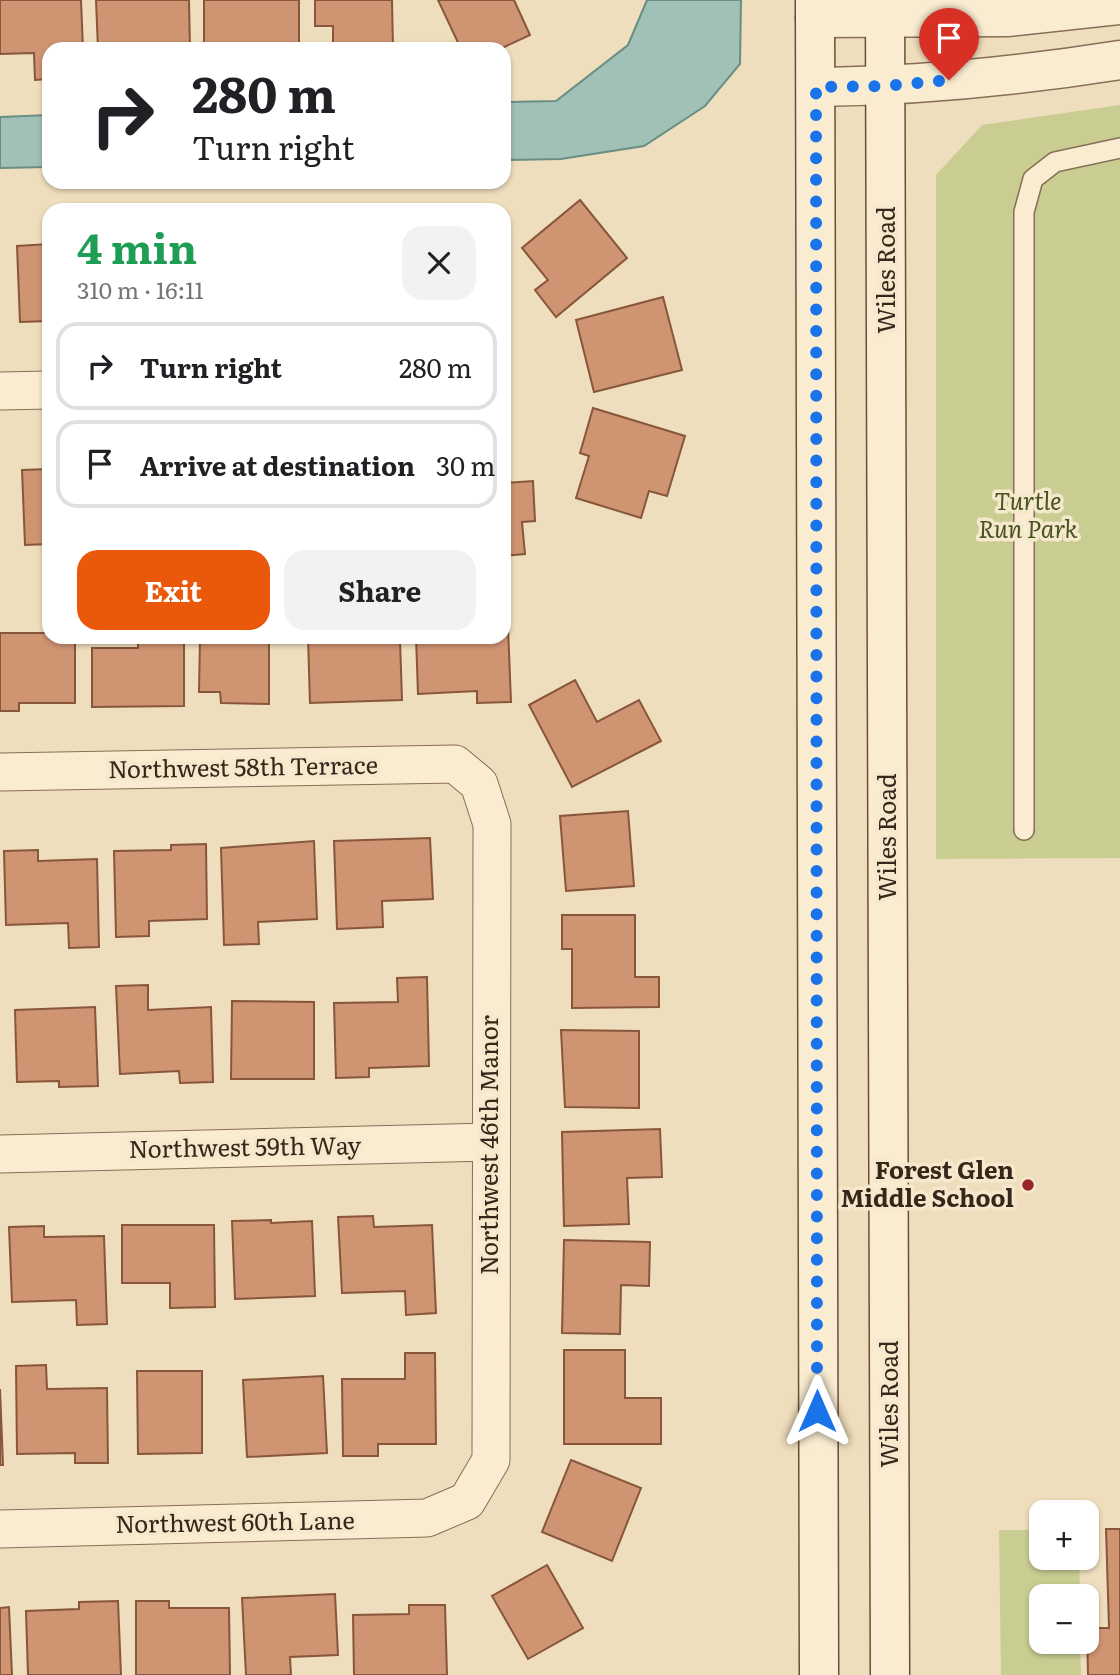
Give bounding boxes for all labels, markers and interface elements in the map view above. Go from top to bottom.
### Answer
pin [919,8,979,80]
icon: arrive [930,19,968,57]
text: 280 m [192,55,336,128]
icon: right [77,70,168,161]
text: Turn right [192,122,354,170]
street label: Wiles Road [867,206,902,334]
text: 4 min [77,215,197,277]
button: close [402,226,476,300]
text: 310 m · 16:11 [77,272,204,306]
icon: right [81,347,119,385]
text: Turn right [140,347,282,386]
text: 280 m [399,347,472,386]
icon: arrive [81,445,119,483]
text: Arrive at destination [140,445,415,484]
text: 30 m [436,445,496,484]
park label: Turtle Run Park [978,482,1079,545]
button: Exit [77,550,270,630]
button: Share [284,550,476,630]
street label: Northwest 58th Terrace [108,746,378,785]
street label: Wiles Road [868,773,903,901]
street label: Northwest 46th Manor [470,1014,505,1275]
street label: Northwest 59th Way [128,1126,362,1165]
place label: Forest Glen Middle School [841,1151,1014,1214]
marker: Forest Glen Middle School [1020,1177,1036,1193]
street label: Wiles Road [870,1340,905,1468]
position arrow [780,1374,854,1448]
map controls [1029,1500,1099,1654]
button: + [1029,1500,1099,1570]
street label: Northwest 60th Lane [115,1501,355,1540]
button: − [1029,1584,1099,1654]

